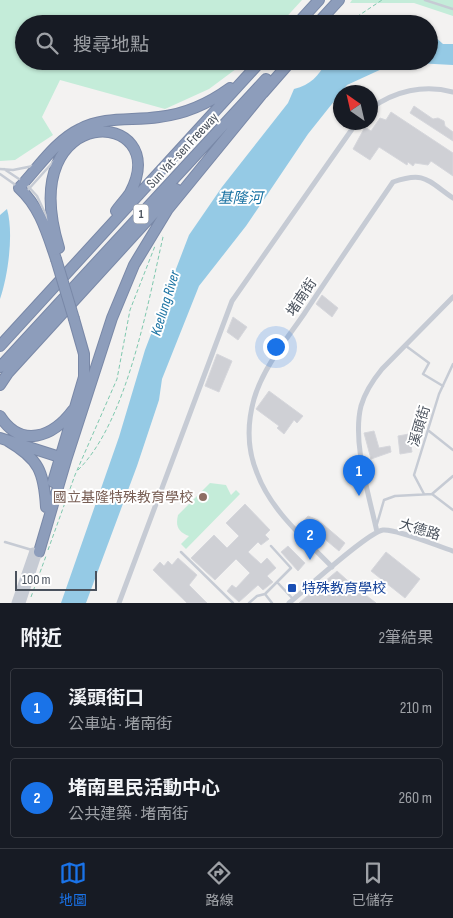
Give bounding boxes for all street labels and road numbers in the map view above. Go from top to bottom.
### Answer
street label: Sun Yat-sen Freeway [143,108,222,192]
road number: 1 [134,204,148,223]
street label: 堵南街 [283,275,320,319]
street label: 溪頭街 [405,404,434,449]
street label: 大德路 [397,515,442,544]

